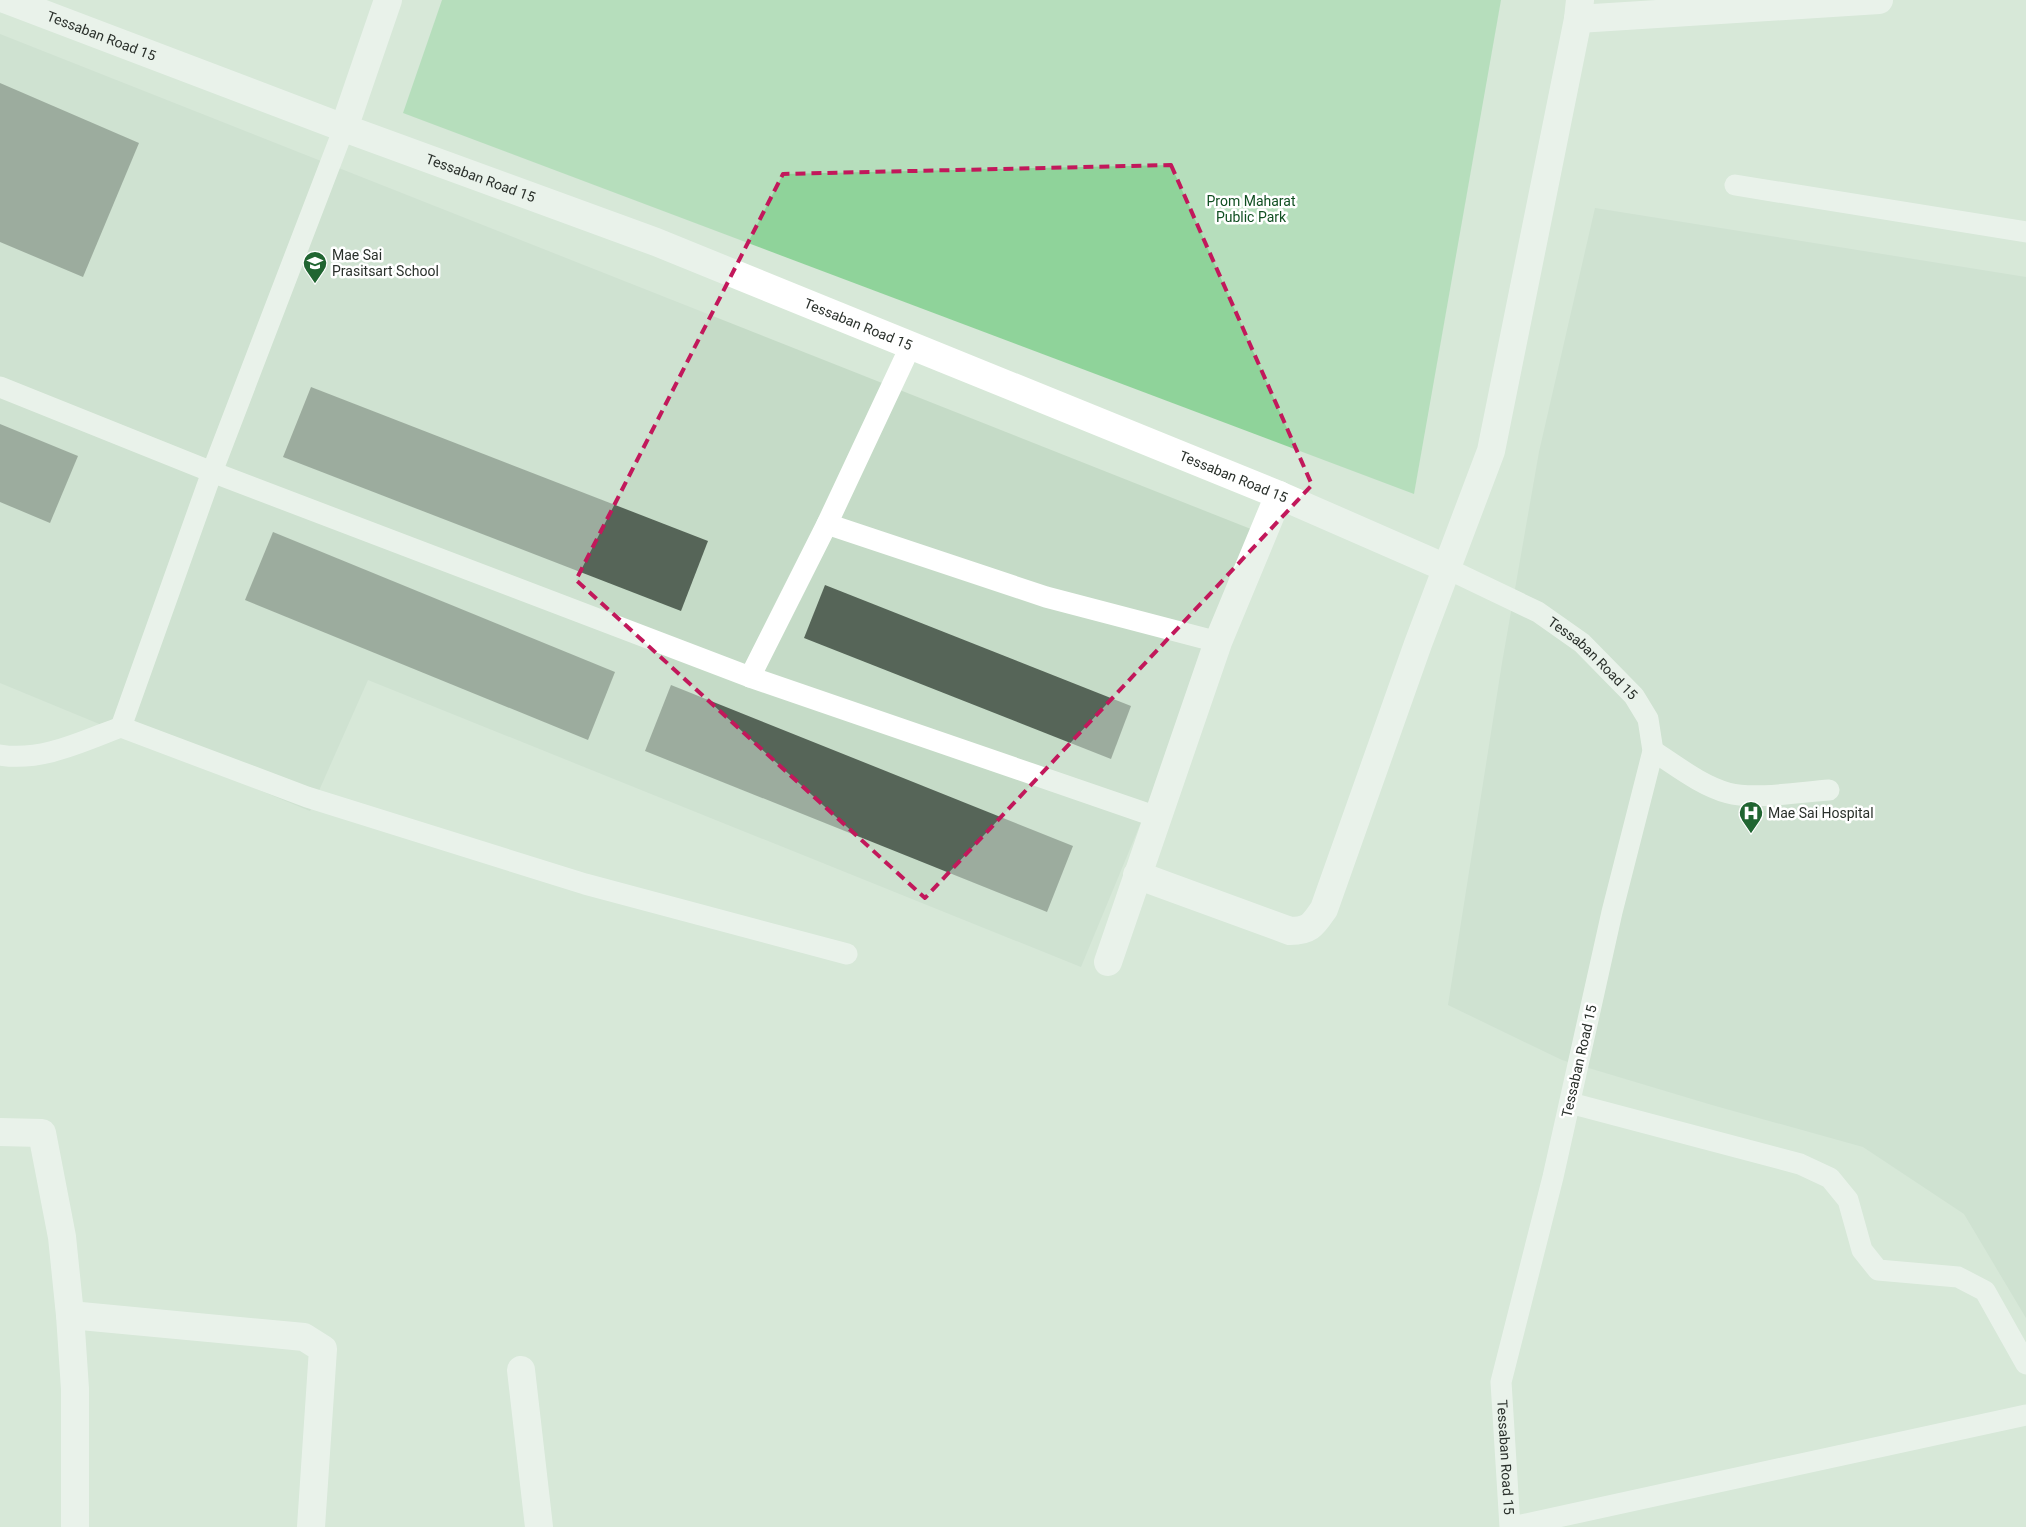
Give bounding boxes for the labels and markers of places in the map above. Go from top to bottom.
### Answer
place label: Mae Sai Prasitsart School [332,247,439,279]
school or university icon: Mae Sai Prasitsart School [302,250,328,284]
hospital icon: Mae Sai Hospital [1738,800,1764,834]
place label: Mae Sai Hospital [1768,805,1874,821]

